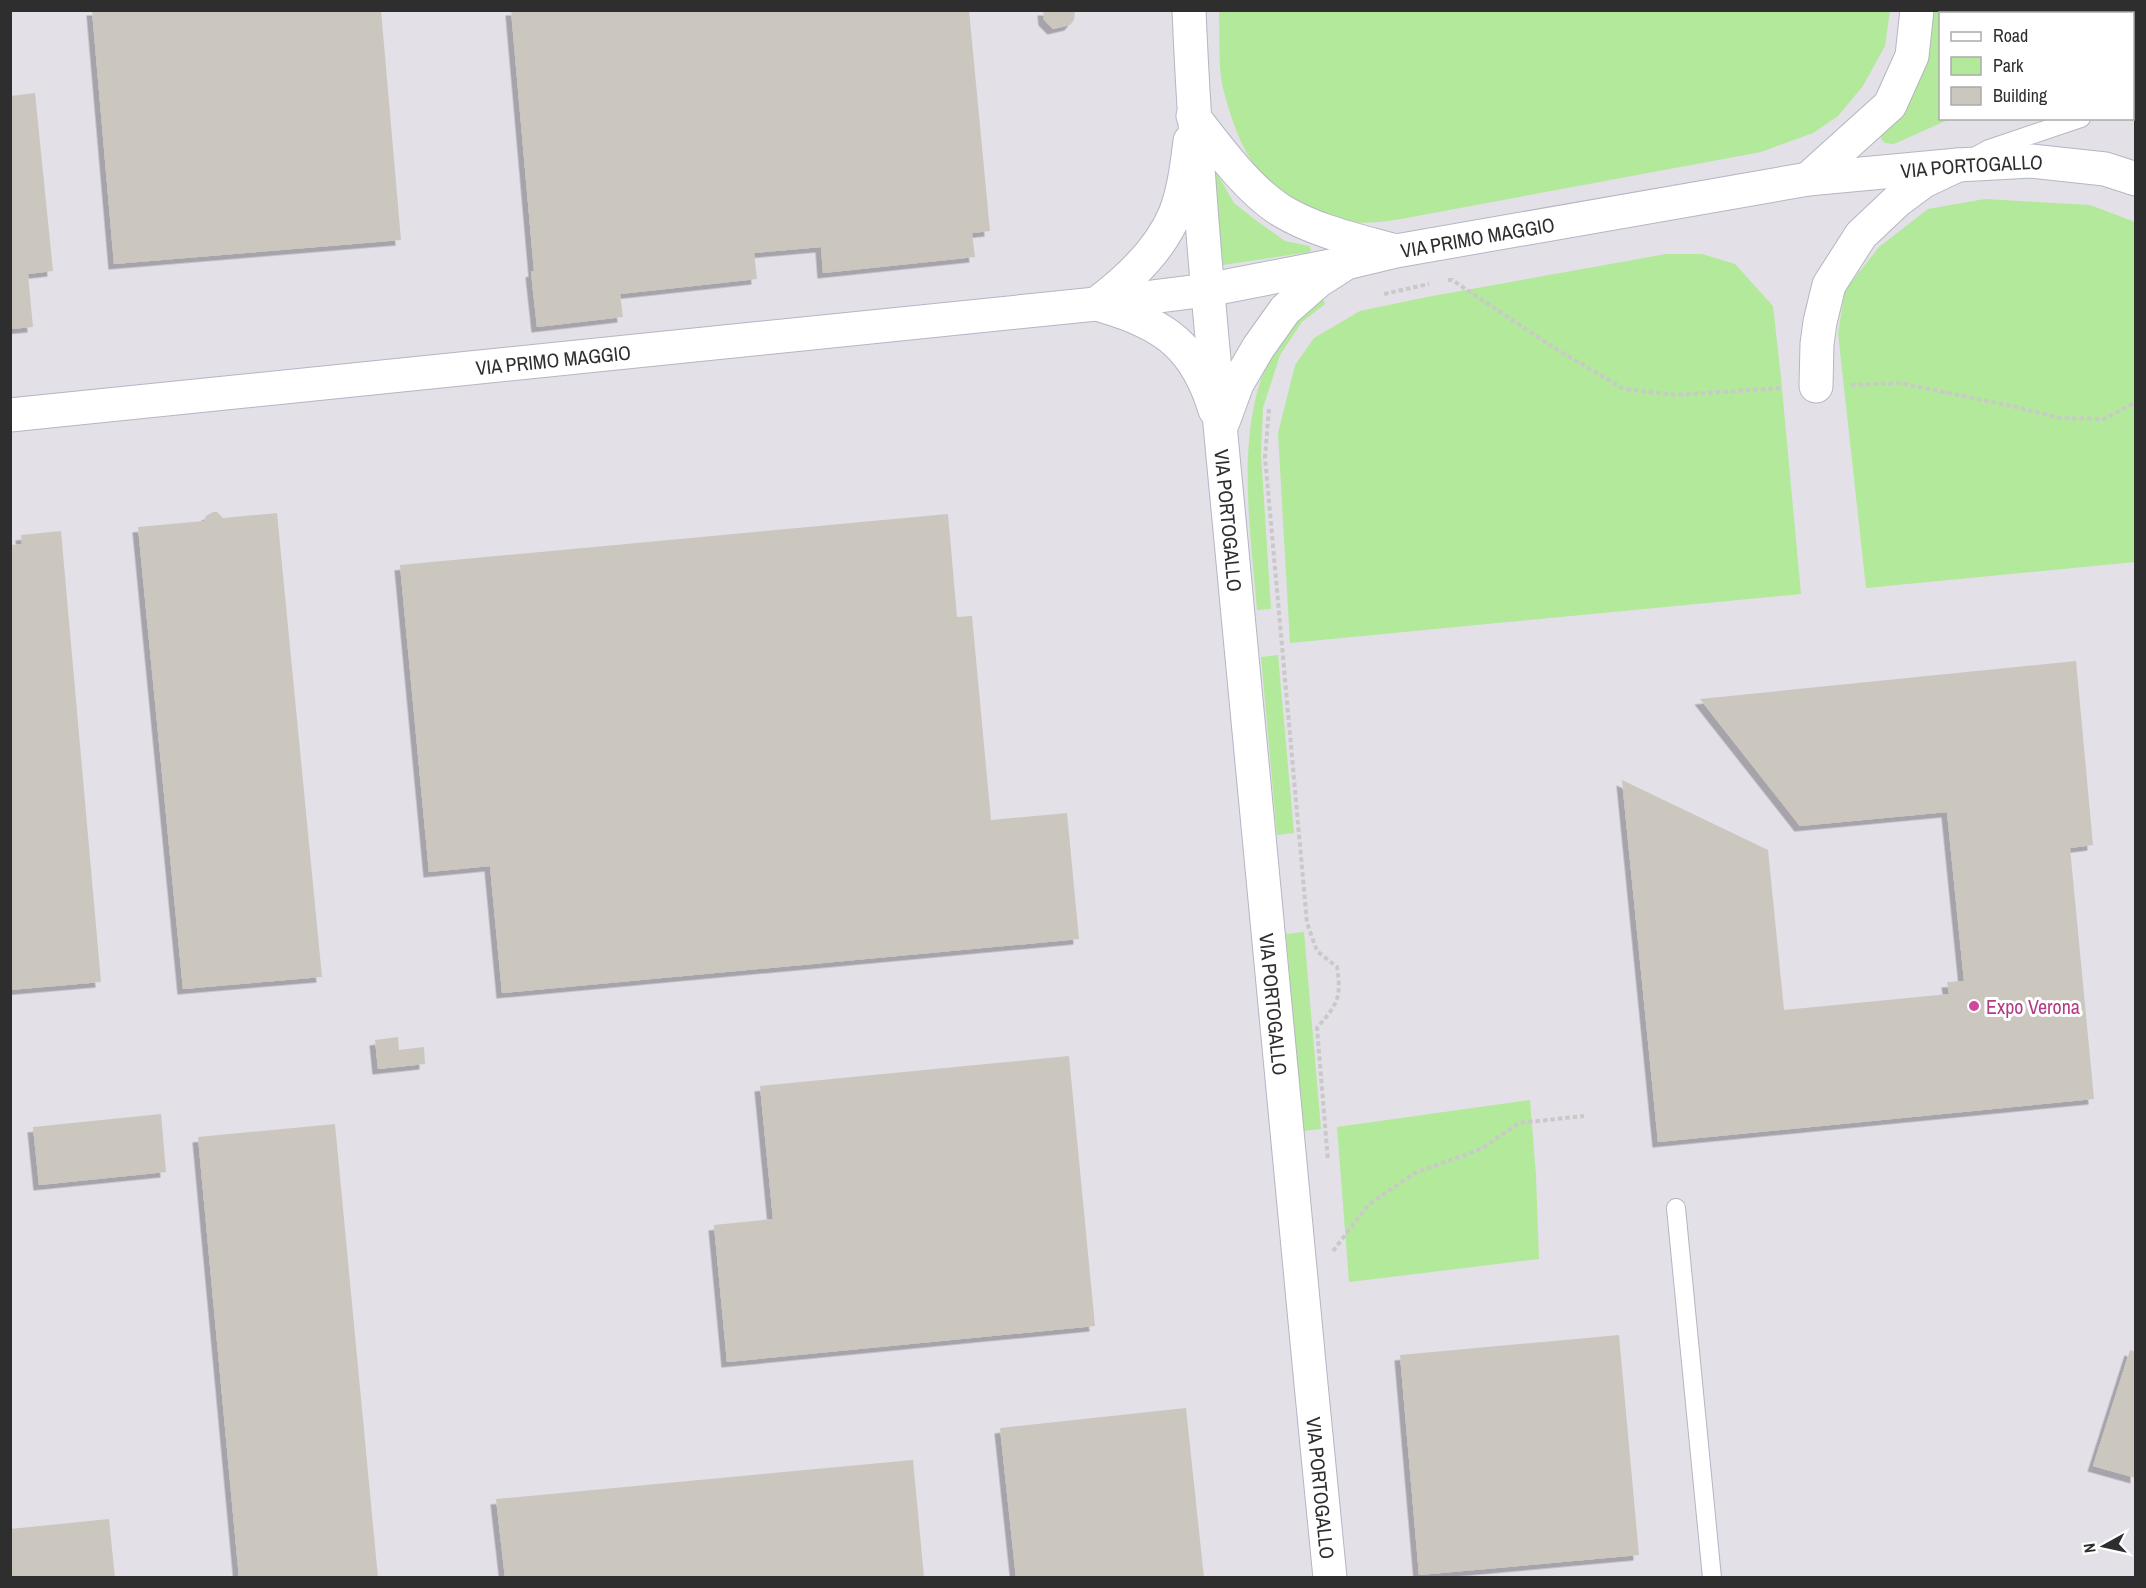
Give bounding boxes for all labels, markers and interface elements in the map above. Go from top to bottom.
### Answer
legend [1939,12,2134,120]
text: Road [1993,23,2028,48]
text: Park [1993,53,2024,78]
text: Building [1993,83,2048,108]
street label: VIA PORTOGALLO [1899,147,2044,184]
street label: VIA PRIMO MAGGIO [1398,210,1556,264]
street label: VIA PRIMO MAGGIO [474,338,632,381]
street label: VIA PORTOGALLO [1209,448,1249,593]
street label: VIA PORTOGALLO [1254,932,1294,1077]
place label: Expo Verona [1986,993,2080,1020]
marker: Expo Verona [1967,999,1981,1013]
street label: VIA PORTOGALLO [1301,1416,1342,1560]
north arrow [2074,1516,2134,1576]
text: N [2078,1542,2101,1554]

